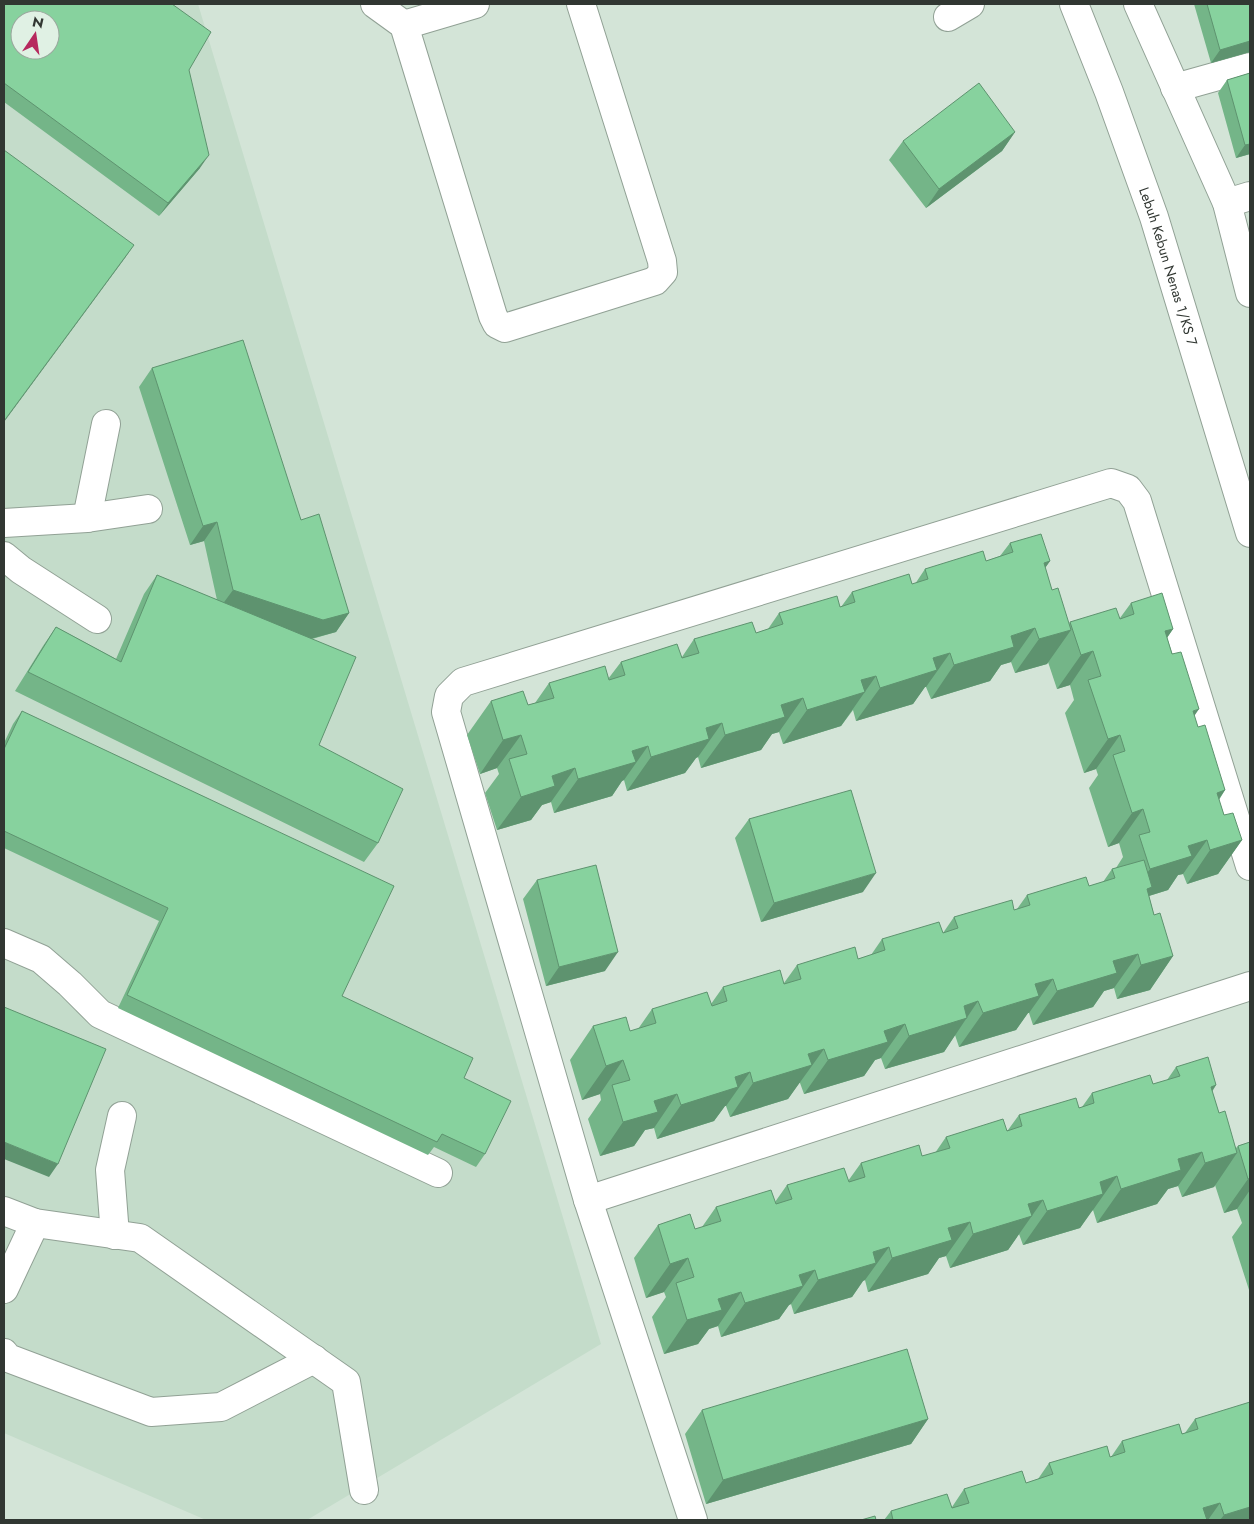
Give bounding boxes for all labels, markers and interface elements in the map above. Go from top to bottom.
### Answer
north arrow [10,10,60,60]
text: N [30,11,46,33]
street label: Lebuh Kebun Nenas 1/KS 7 [1134,184,1203,349]

